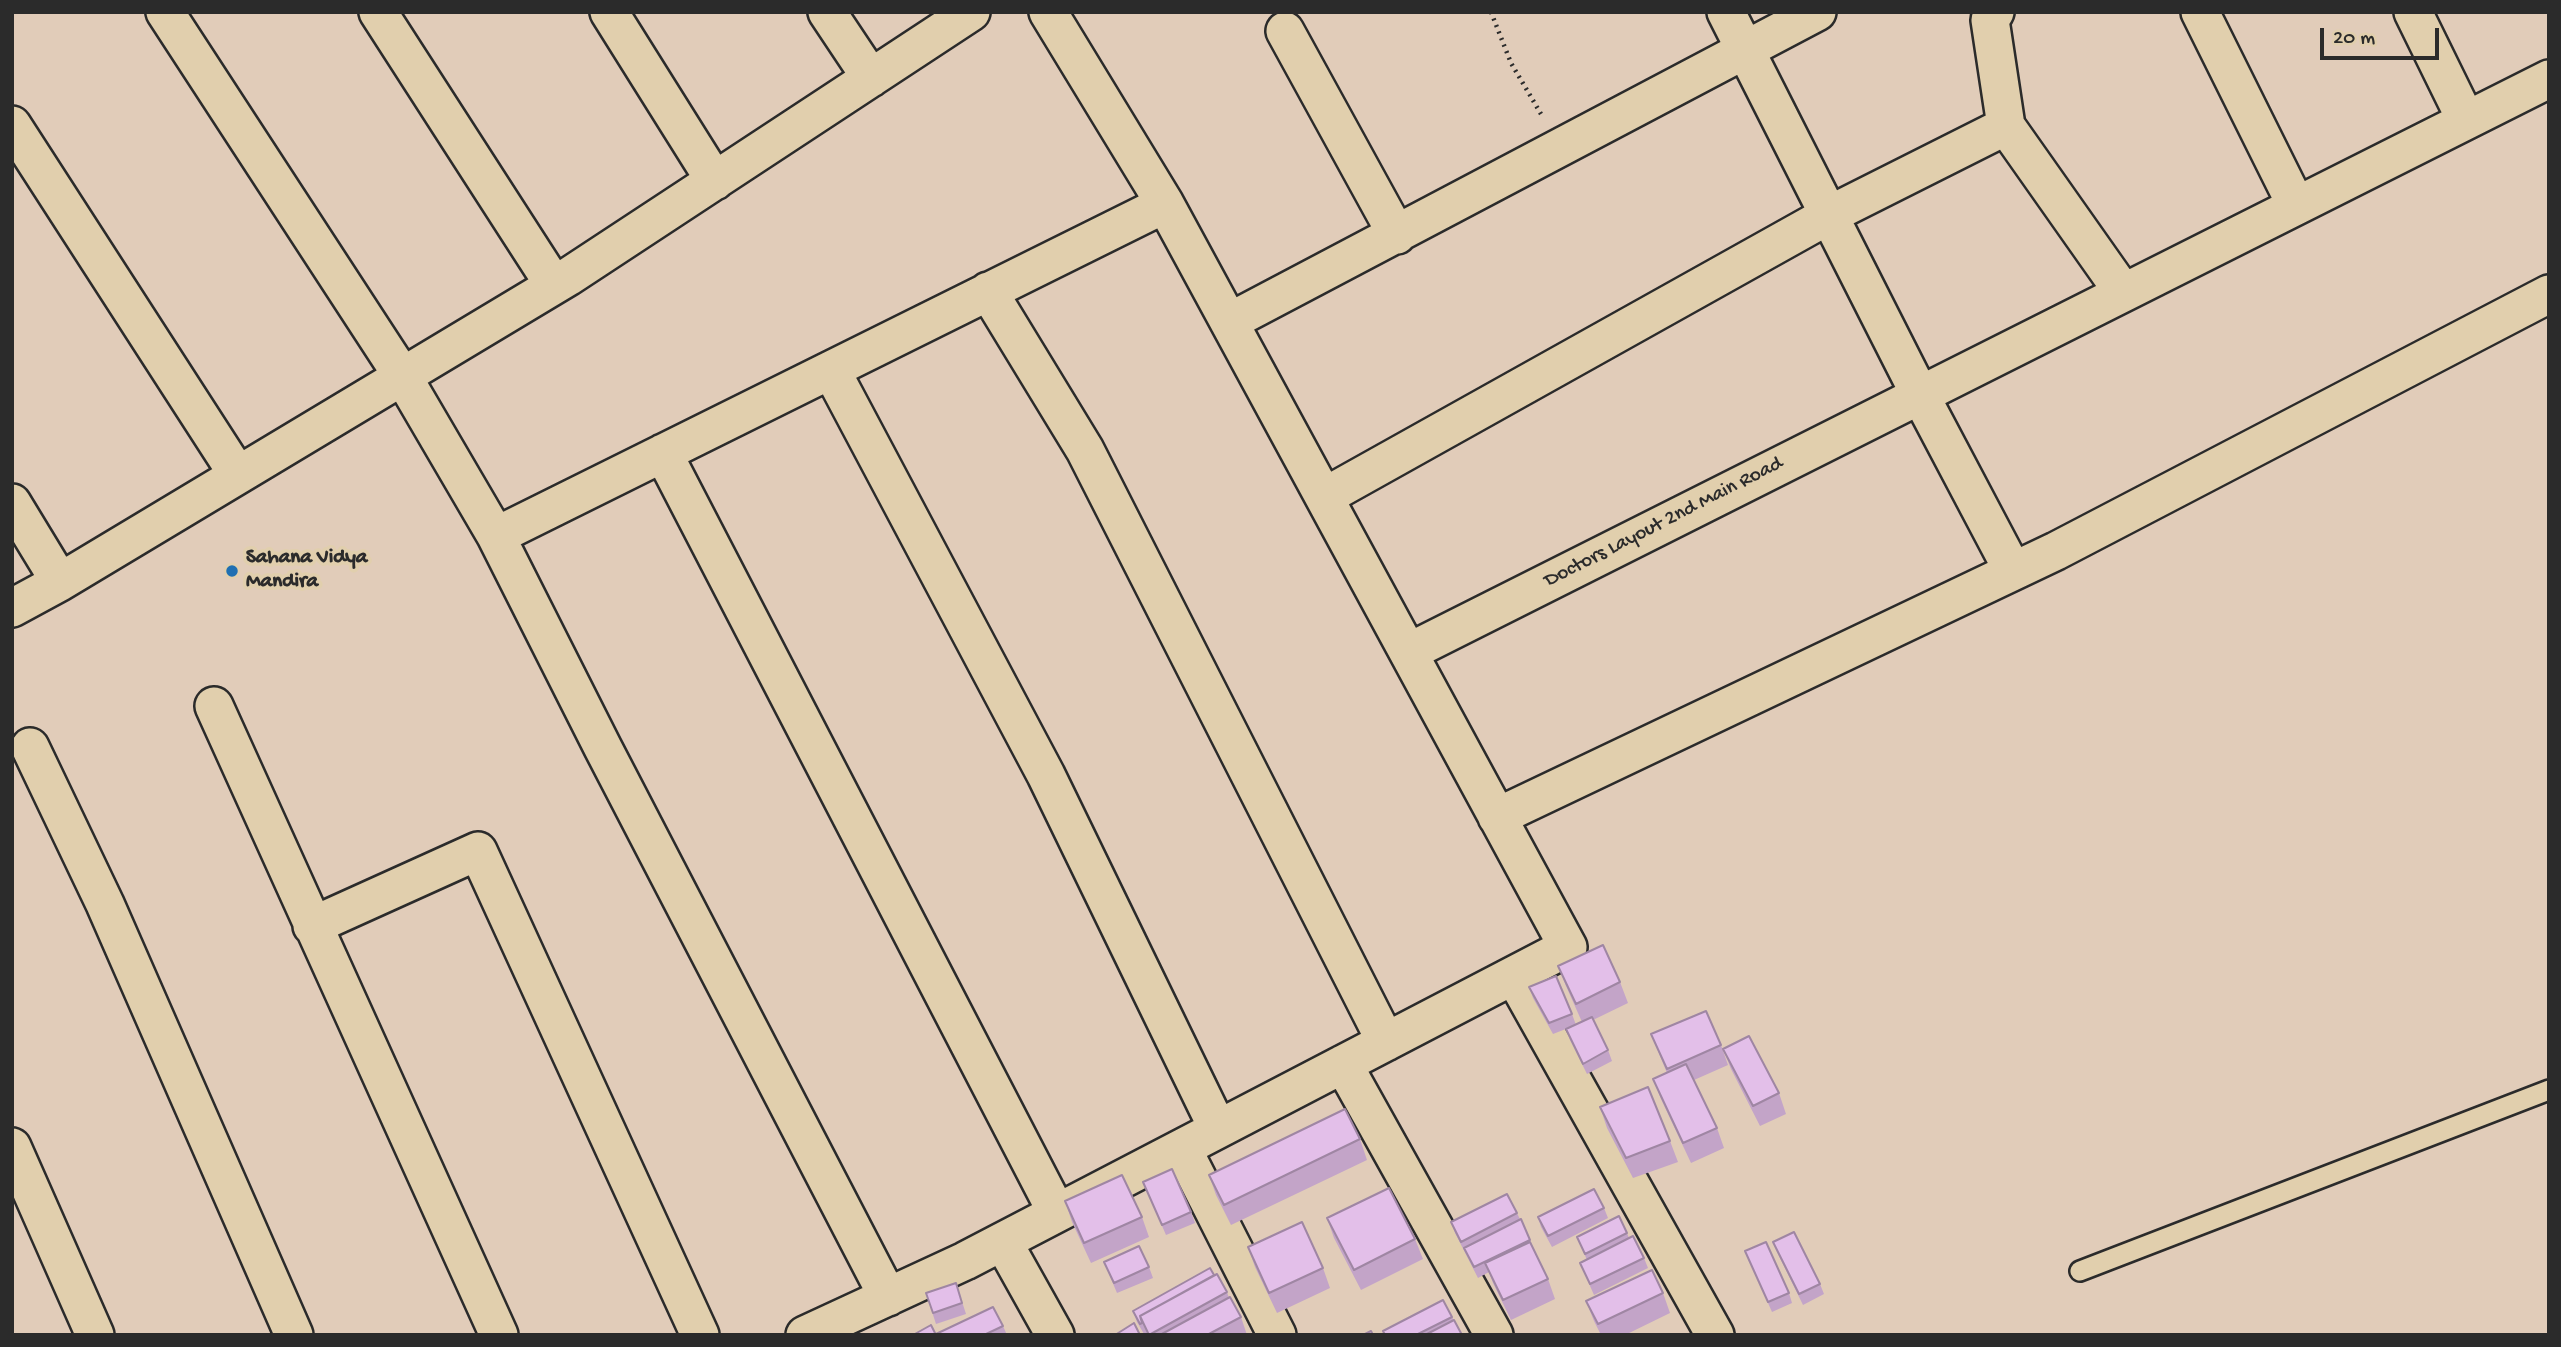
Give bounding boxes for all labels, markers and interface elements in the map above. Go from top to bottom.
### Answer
scale bar [2323,14,2442,58]
text: 20 m [2333,27,2375,52]
street label: Doctors Layout 2nd Main Road [1540,452,1788,594]
place label: Sahana Vidya Mandira [246,546,367,596]
marker: Sahana Vidya Mandira [224,563,240,579]

